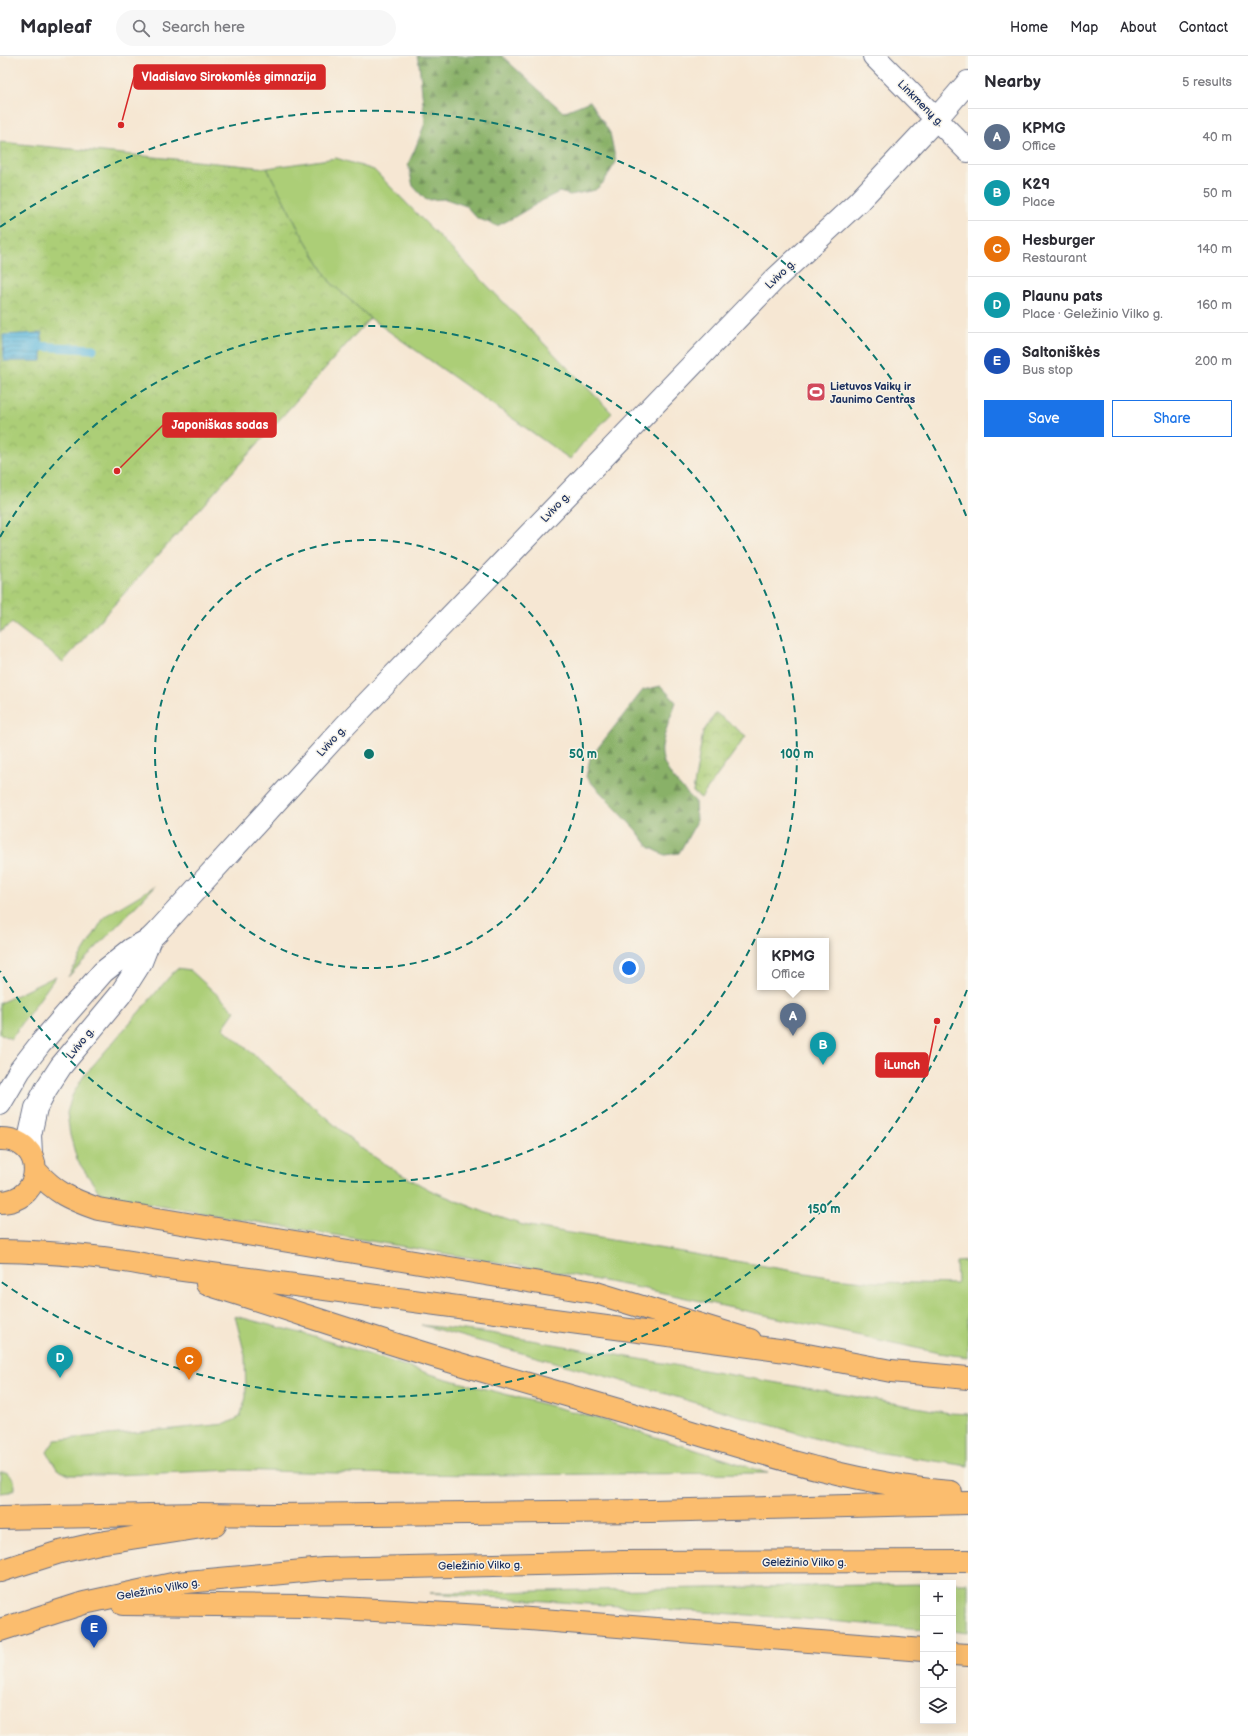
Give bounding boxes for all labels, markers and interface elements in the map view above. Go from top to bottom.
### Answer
search box [116,10,396,46]
text: Mapleaf [20,16,92,39]
icon: search [130,17,152,39]
text: Search here [162,18,245,37]
text: Home [1010,19,1048,36]
text: Map [1070,19,1098,36]
text: About [1120,19,1157,36]
text: Contact [1179,19,1228,36]
callout: Vladislavo Sirokomlės gimnazija [134,65,325,89]
text: Vladislavo Sirokomlės gimnazija [142,70,317,85]
text: Nearby [984,72,1041,92]
text: 5 results [1182,74,1232,90]
street label: Linkmenų g. [895,77,947,129]
text: KPMG [1022,119,1066,138]
text: A [993,129,1001,145]
text: 40 m [1202,129,1232,145]
text: Office [1022,138,1056,154]
text: K29 [1022,175,1050,194]
text: B [992,185,1002,201]
text: 50 m [1203,185,1232,201]
text: Place [1022,194,1055,210]
text: Hesburger [1022,231,1095,250]
text: C [992,241,1002,257]
text: 140 m [1197,241,1232,257]
text: Restaurant [1022,250,1087,266]
street label: Lvivo g. [763,257,798,292]
text: Plaunu pats [1022,287,1103,306]
text: D [992,297,1002,313]
text: 160 m [1197,297,1232,313]
text: Place · Geležinio Vilko g. [1022,306,1163,322]
text: Saltoniškės [1022,343,1100,362]
text: E [993,353,1001,369]
text: 200 m [1195,353,1232,369]
text: Bus stop [1022,362,1073,378]
place label: Lietuvos Vaikų ir Jaunimo Centras [830,380,916,406]
sports icon: Lietuvos Vaikų ir Jaunimo Centras [805,381,827,403]
button: Save [984,400,1104,437]
button: Share [1112,400,1232,437]
callout: Japoniškas sodas [163,413,276,437]
text: Japoniškas sodas [172,418,268,433]
street label: Lvivo g. [538,490,573,525]
street label: Lvivo g. [314,723,349,759]
centre of rings [362,747,376,761]
text: 50 m [569,747,597,762]
text: 100 m [780,747,814,762]
popup [757,938,829,990]
text: KPMG [771,947,815,966]
your location [619,958,639,978]
text: Office [771,966,805,982]
pin: A [780,1003,806,1036]
street label: Lvivo g. [64,1025,97,1062]
pin: B [810,1032,836,1065]
callout: iLunch [876,1053,928,1077]
text: iLunch [884,1058,920,1073]
text: 150 m [808,1202,840,1217]
pin: D [47,1345,73,1378]
pin: C [176,1347,202,1380]
street label: Geležinio Vilko g. [762,1556,846,1569]
street label: Geležinio Vilko g. [438,1558,522,1573]
street label: Geležinio Vilko g. [116,1576,201,1603]
map controls [920,1580,956,1724]
button: + [920,1580,956,1616]
pin: E [81,1615,107,1648]
button: − [920,1616,956,1652]
button: locate [920,1652,956,1688]
button: layers [920,1688,956,1724]

